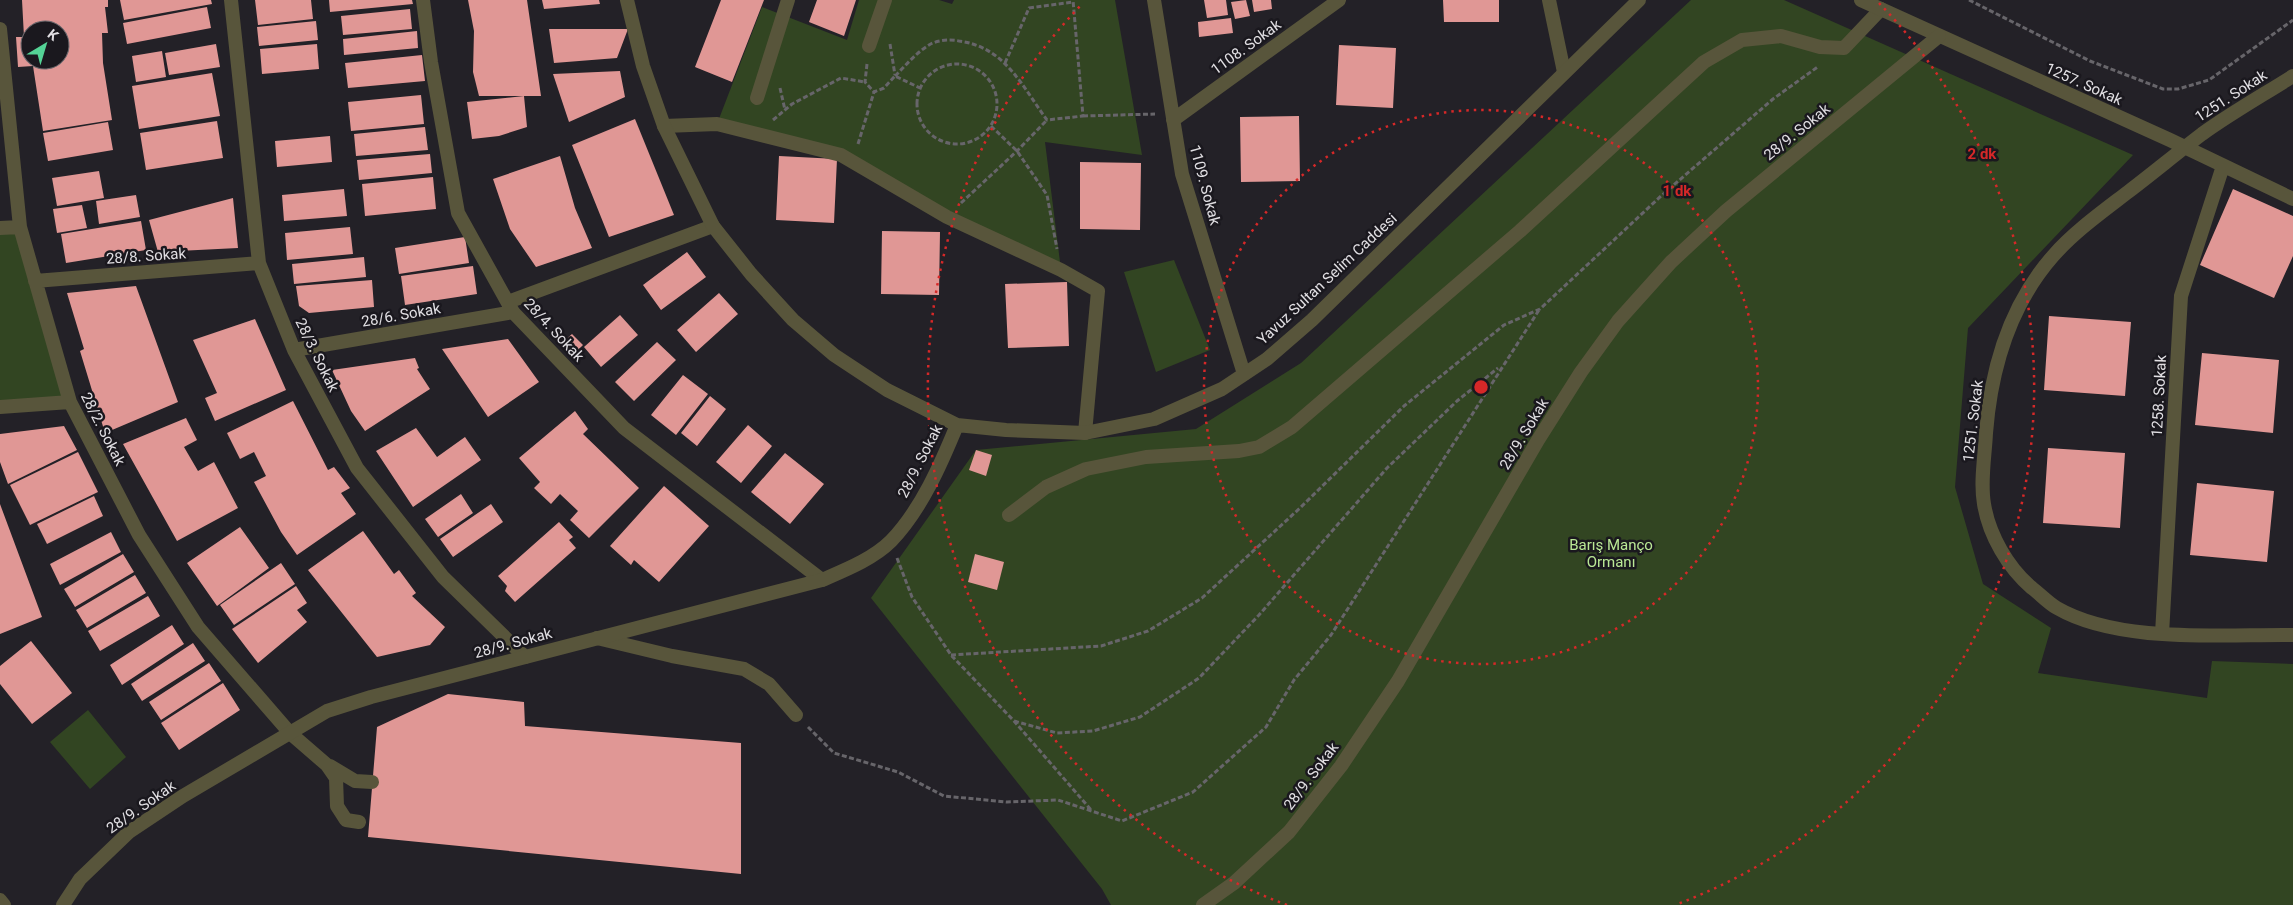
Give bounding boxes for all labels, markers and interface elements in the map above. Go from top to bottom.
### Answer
street label: 1108. Sokak [1207,15,1285,78]
north arrow [20,20,70,70]
text: K [45,26,62,44]
street label: 1257. Sokak [2043,59,2126,109]
street label: 1251. Sokak [2192,66,2271,126]
street label: 28/9. Sokak [1760,100,1834,164]
street label: 1109. Sokak [1186,143,1224,227]
text: 2 dk [1968,145,1997,163]
text: 1 dk [1663,182,1692,200]
street label: Yavuz Sultan Selim Caddesi [1253,210,1401,348]
street label: 28/8. Sokak [105,244,187,268]
street label: 28/4. Sokak [520,295,588,366]
street label: 28/6. Sokak [360,299,442,331]
street label: 28/3. Sokak [291,315,343,395]
street label: 1258. Sokak [2148,354,2170,438]
centre of rings [1472,378,1490,396]
street label: 1251. Sokak [1959,379,1987,463]
street label: 28/2. Sokak [77,389,129,469]
street label: 28/9. Sokak [1496,395,1553,473]
street label: 28/9. Sokak [894,421,946,501]
park label: Barış Manço Ormanı [1569,536,1653,571]
street label: 28/9. Sokak [472,624,554,662]
street label: 28/9. Sokak [1280,738,1342,813]
street label: 28/9. Sokak [103,776,179,837]

